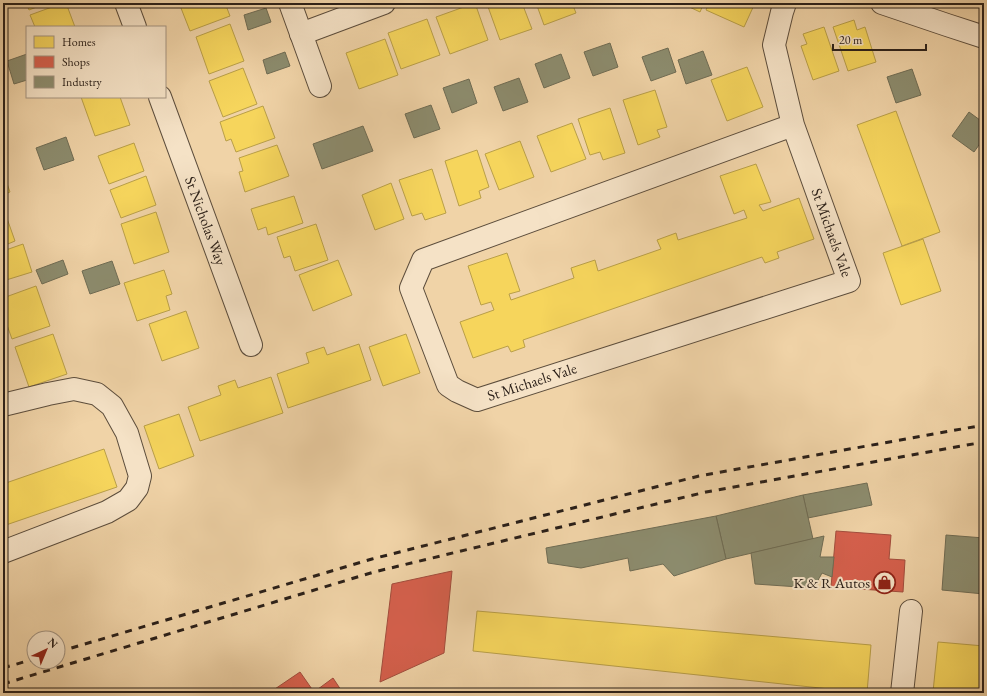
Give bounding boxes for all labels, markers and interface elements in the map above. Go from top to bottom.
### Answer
legend [26,26,166,98]
scale bar [833,26,926,52]
text: 20 m [839,32,863,48]
text: Homes [62,34,96,50]
text: Shops [62,54,90,70]
text: Industry [62,74,102,90]
street label: St Nicholas Way [181,174,231,268]
street label: St Michaels Vale [807,185,857,280]
street label: St Michaels Vale [485,358,579,405]
shop icon: K & R Autos [872,570,898,596]
place label: K & R Autos [793,573,870,592]
north arrow [26,630,66,670]
text: N [45,635,61,651]

